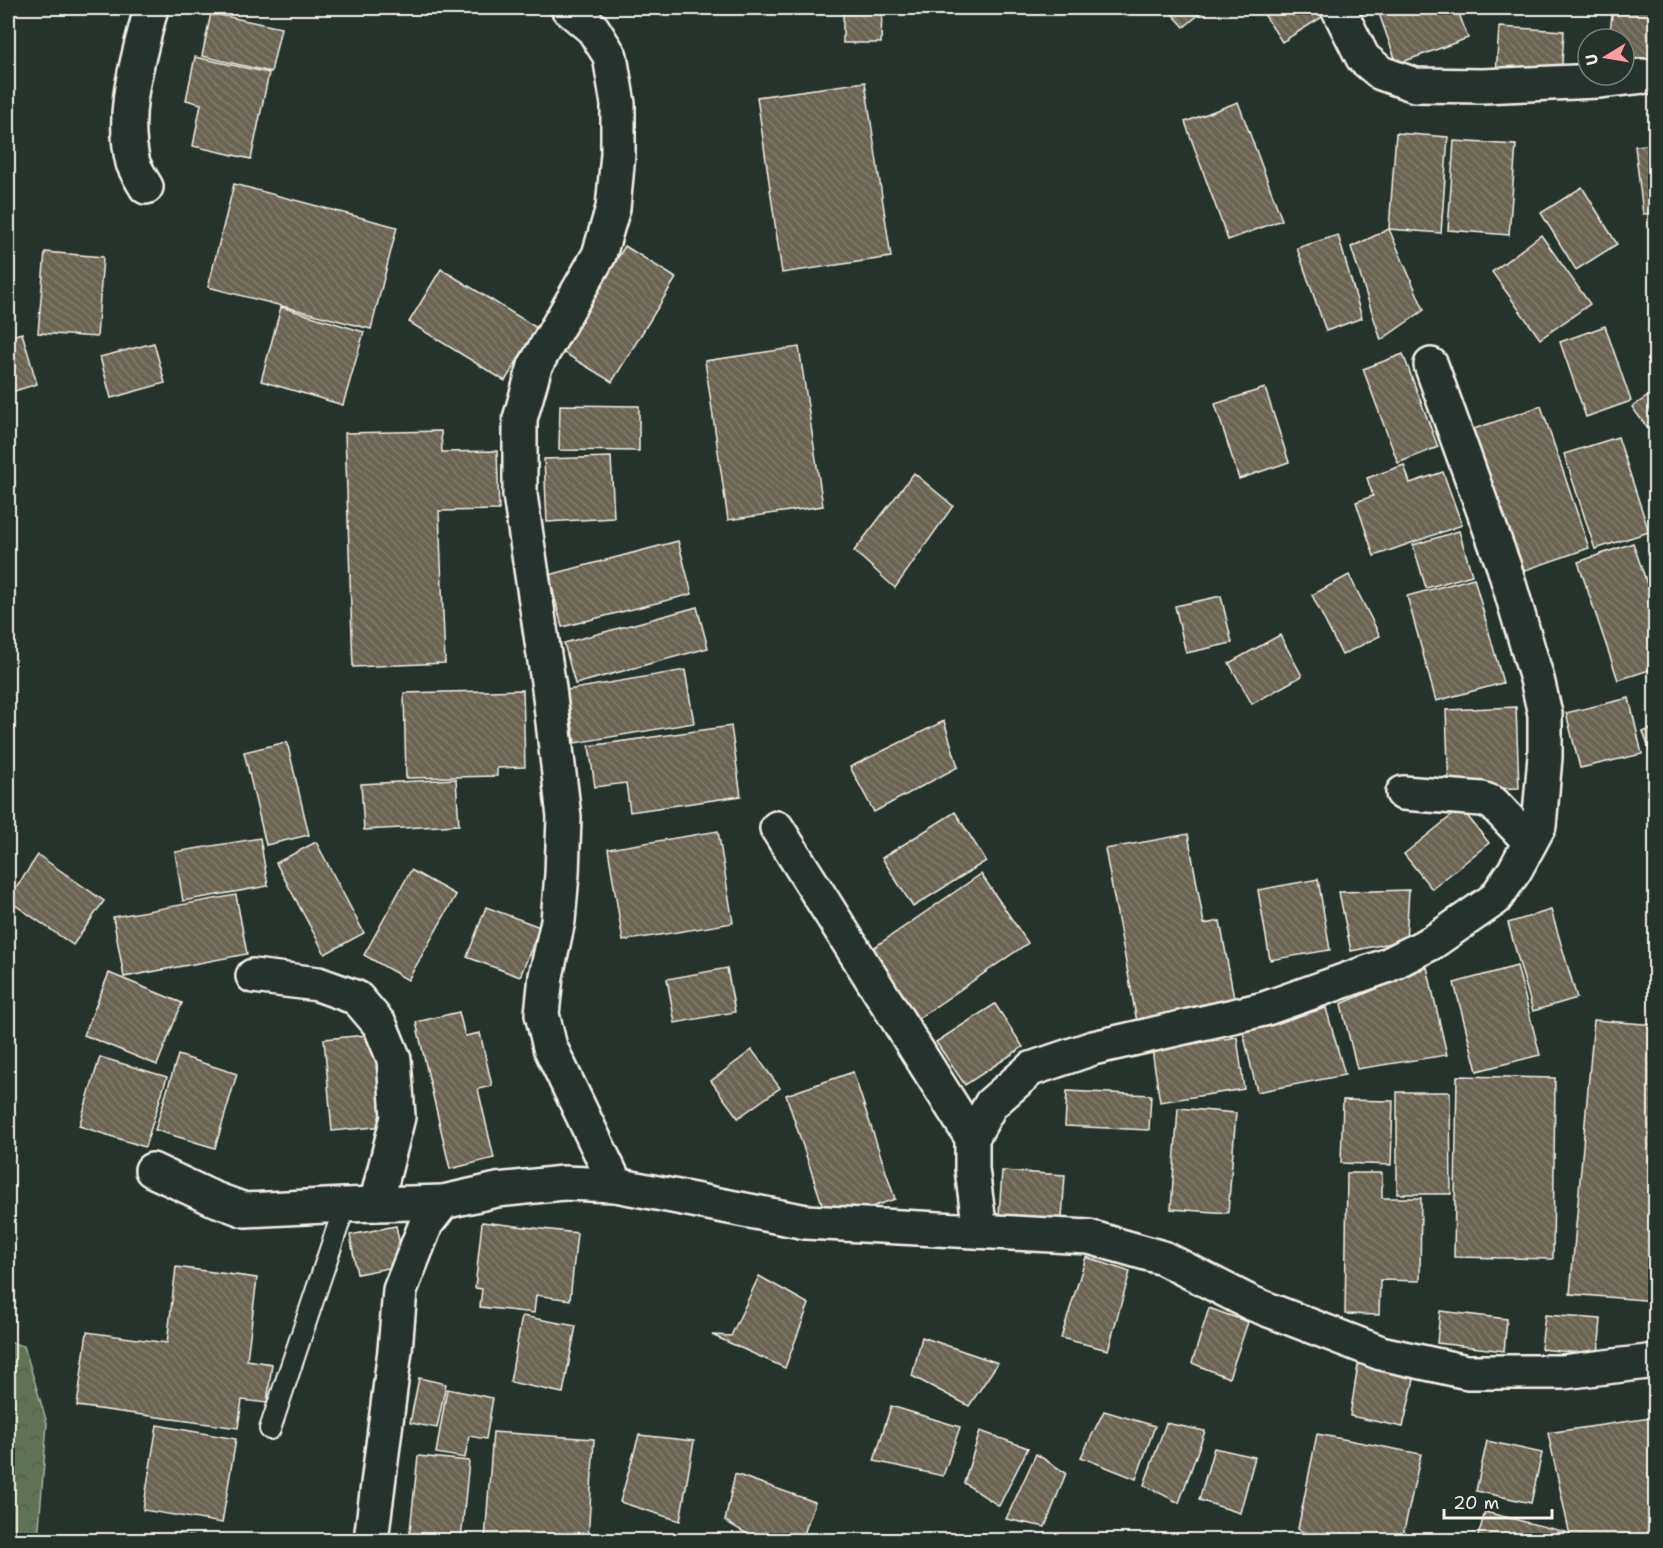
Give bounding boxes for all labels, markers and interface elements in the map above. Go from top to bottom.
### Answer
north arrow [1576,27,1636,87]
text: U [1580,52,1603,67]
scale bar [1444,1482,1552,1520]
text: 20 m [1453,1491,1499,1515]

